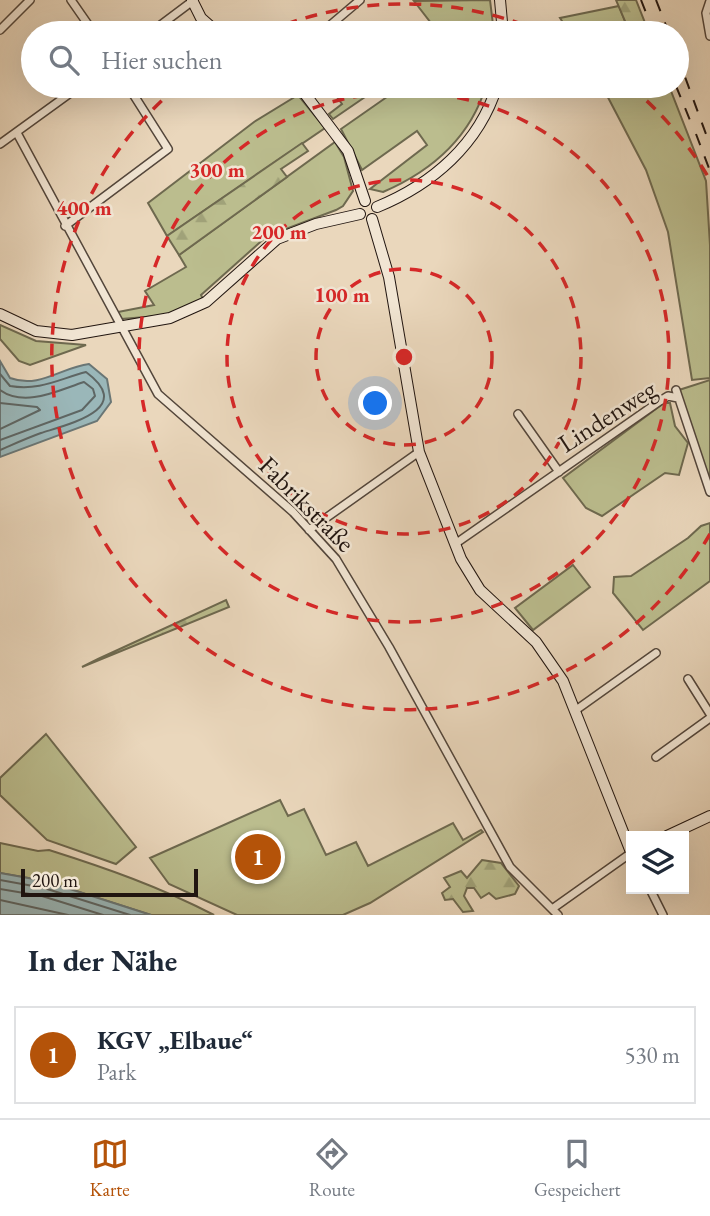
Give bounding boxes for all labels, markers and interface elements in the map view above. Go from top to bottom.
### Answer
search box [21,21,689,98]
icon: search [45,41,83,79]
text: Hier suchen [101,43,222,77]
text: 300 m [189,156,245,183]
text: 400 m [56,194,112,221]
text: 200 m [251,218,307,245]
text: 100 m [314,281,370,308]
centre of rings [392,345,416,369]
street label: Lindenweg [551,371,663,460]
your location [358,386,392,420]
street label: Fabrikstraße [252,449,362,559]
pin: 1 [235,831,281,883]
map controls [626,831,689,894]
button: layers [626,831,689,894]
scale bar [21,866,198,898]
text: 200 m [32,868,78,893]
text: In der Nähe [28,941,177,980]
text: KGV „Elbaue“ [97,1023,253,1057]
text: 1 [47,1040,59,1070]
text: 530 m [624,1040,680,1070]
text: Park [97,1057,136,1087]
tab: Karte [89,1135,130,1202]
tab: Route [309,1135,355,1202]
tab: Gespeichert [534,1135,621,1202]

